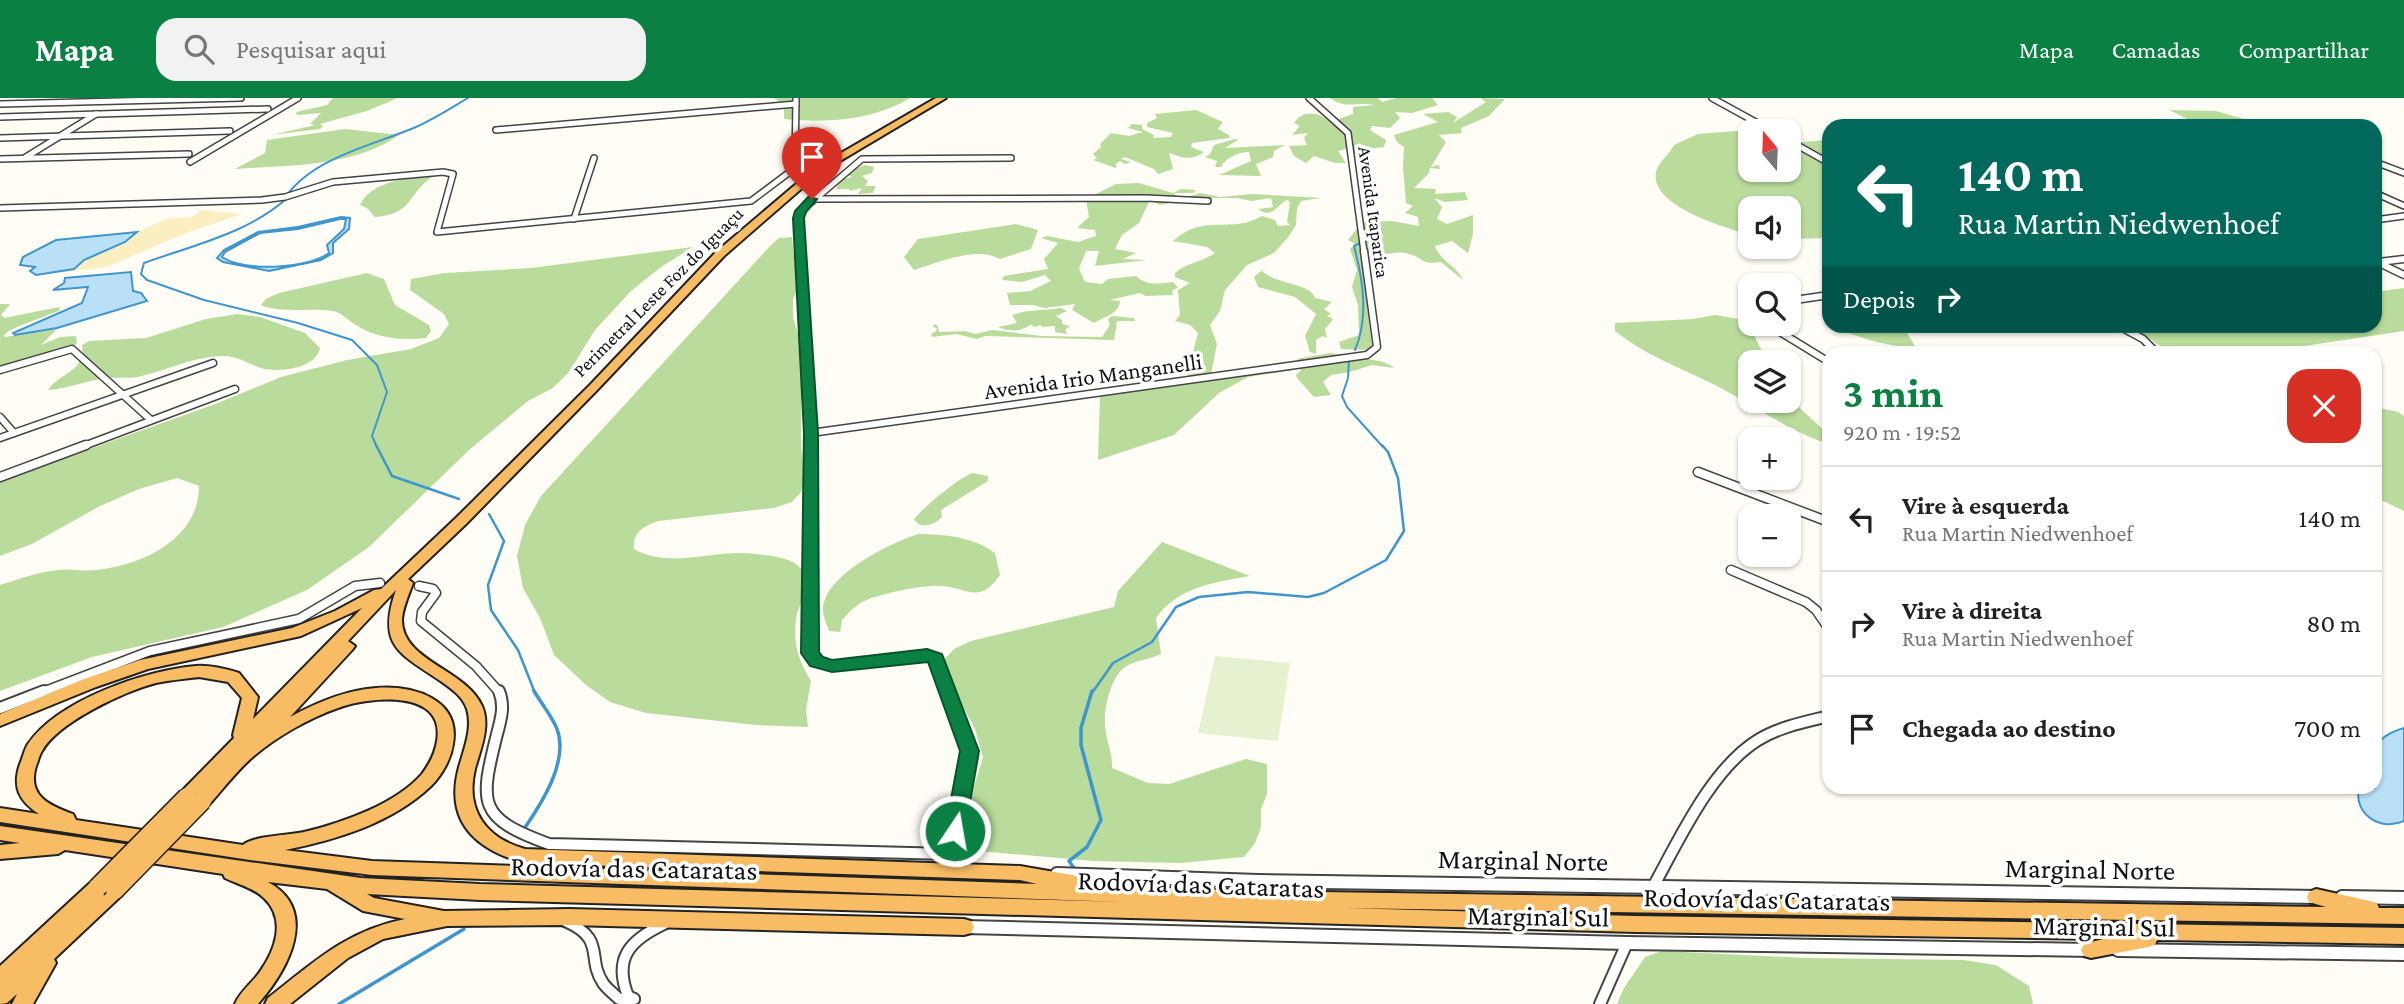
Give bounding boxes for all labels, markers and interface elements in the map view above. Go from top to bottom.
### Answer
search box [156,18,646,81]
icon: search [180,30,218,68]
text: Mapa [35,31,114,68]
text: Pesquisar aqui [236,35,386,64]
text: Mapa [2019,36,2074,63]
text: Camadas [2112,36,2200,63]
text: Compartilhar [2238,36,2369,63]
north arrow [1738,119,1801,182]
map controls [1738,119,1801,567]
pin [782,127,842,199]
icon: arrive [793,138,831,176]
street label: Avenida Itaparica [1354,145,1394,279]
icon: left [1843,147,1934,238]
text: 140 m [1958,147,2083,202]
button: sound [1738,196,1801,259]
street label: Perimetral Leste Foz do Iguaçu [569,203,747,381]
text: Rua Martin Niedwenhoef [1958,205,2279,241]
button: search [1738,273,1801,336]
icon: right [1929,280,1967,318]
text: Depois [1843,285,1915,314]
street label: Avenida Irio Manganelli [982,348,1204,404]
button: layers [1738,350,1801,413]
text: 3 min [1843,369,1943,416]
button: close [2287,369,2361,443]
text: 920 m · 19:52 [1843,419,1961,445]
button: + [1738,427,1801,490]
text: Vire à esquerda [1902,491,2069,520]
icon: left [1843,500,1881,538]
button: − [1738,504,1801,567]
text: 140 m [2299,504,2361,533]
text: Rua Martin Niedwenhoef [1902,520,2133,546]
text: Vire à direita [1902,596,2042,625]
icon: right [1843,605,1881,643]
text: 80 m [2307,609,2361,638]
text: Rua Martin Niedwenhoef [1902,625,2133,651]
icon: arrive [1843,710,1881,748]
text: Chegada ao destino [1902,714,2116,743]
text: 700 m [2294,714,2361,743]
position arrow [918,794,992,868]
street label: Marginal Norte [1437,843,1609,877]
street label: Rodovía das Cataratas [510,850,758,886]
street label: Marginal Norte [2004,852,2176,886]
street label: Rodovía das Cataratas [1077,864,1325,904]
street label: Rodovía das Cataratas [1643,881,1891,917]
street label: Marginal Sul [1467,899,1609,933]
street label: Marginal Sul [2033,909,2175,943]

